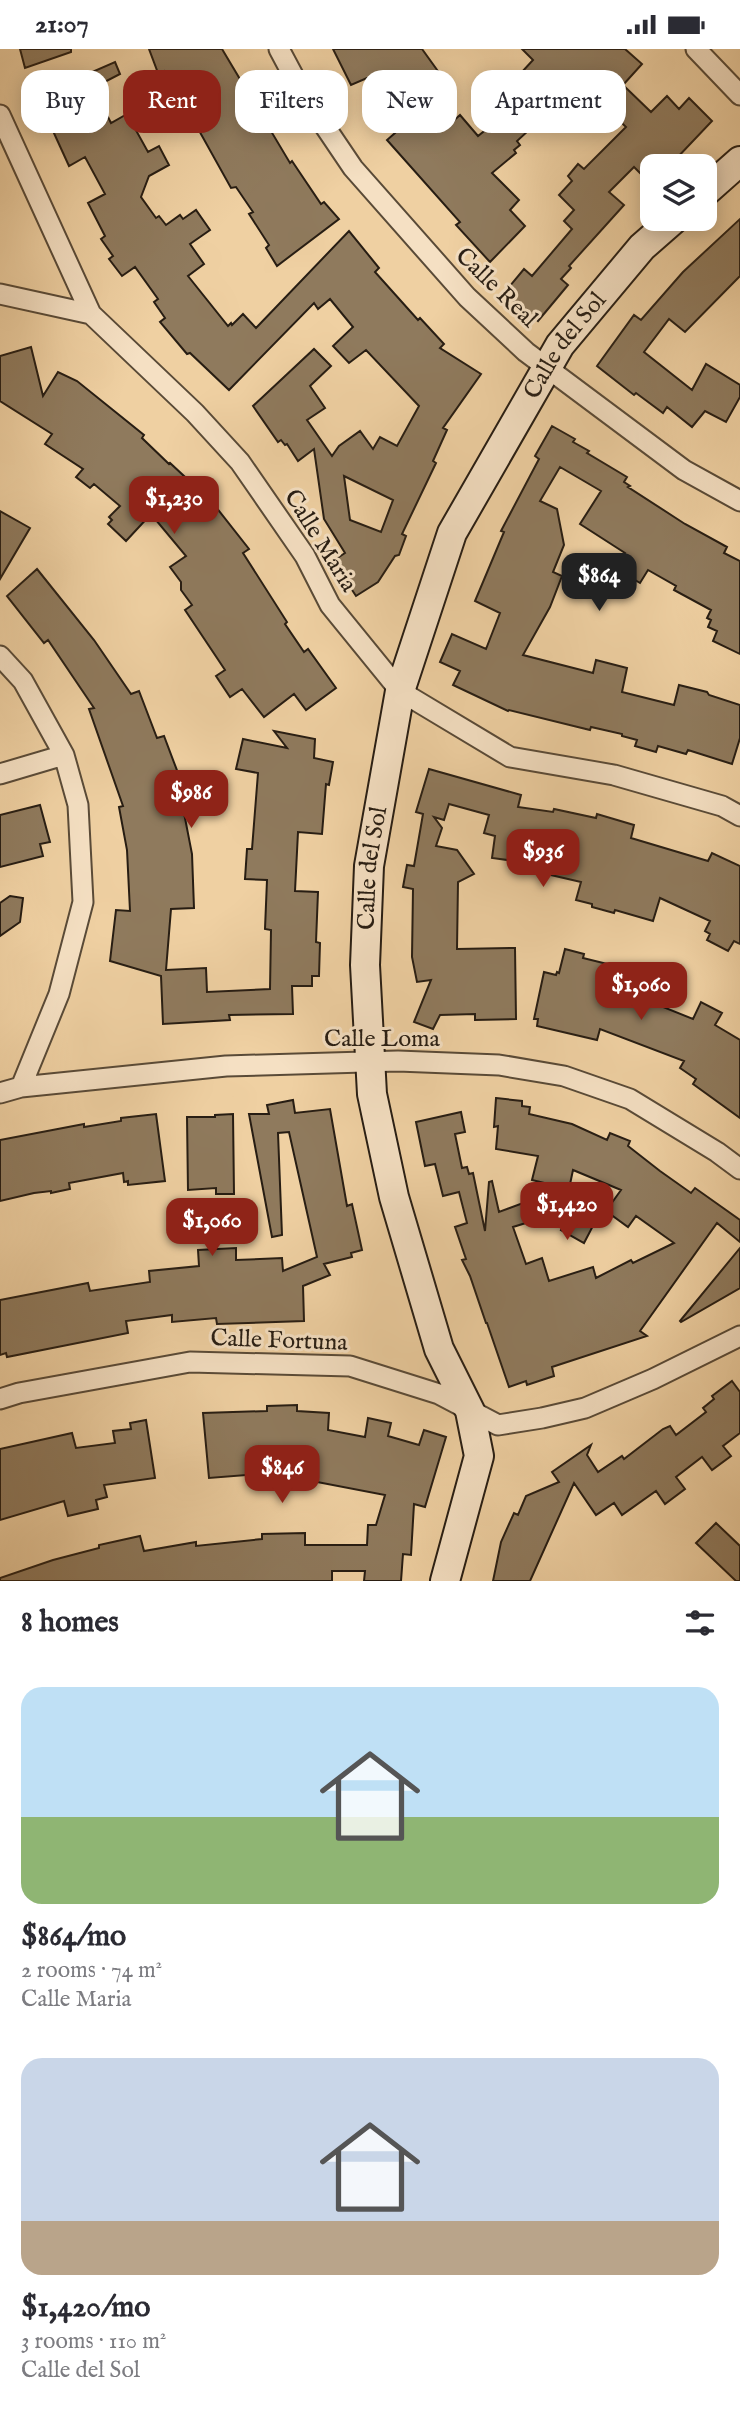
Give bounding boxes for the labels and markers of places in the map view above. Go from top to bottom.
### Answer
pin: $1,230 [117,477,231,536]
pin: $864 [558,553,640,613]
pin: $986 [150,771,232,830]
pin: $936 [502,829,584,889]
pin: $1,060 [584,963,698,1022]
pin: $1,420 [510,1183,624,1242]
pin: $1,060 [155,1199,269,1258]
pin: $846 [241,1445,323,1505]

